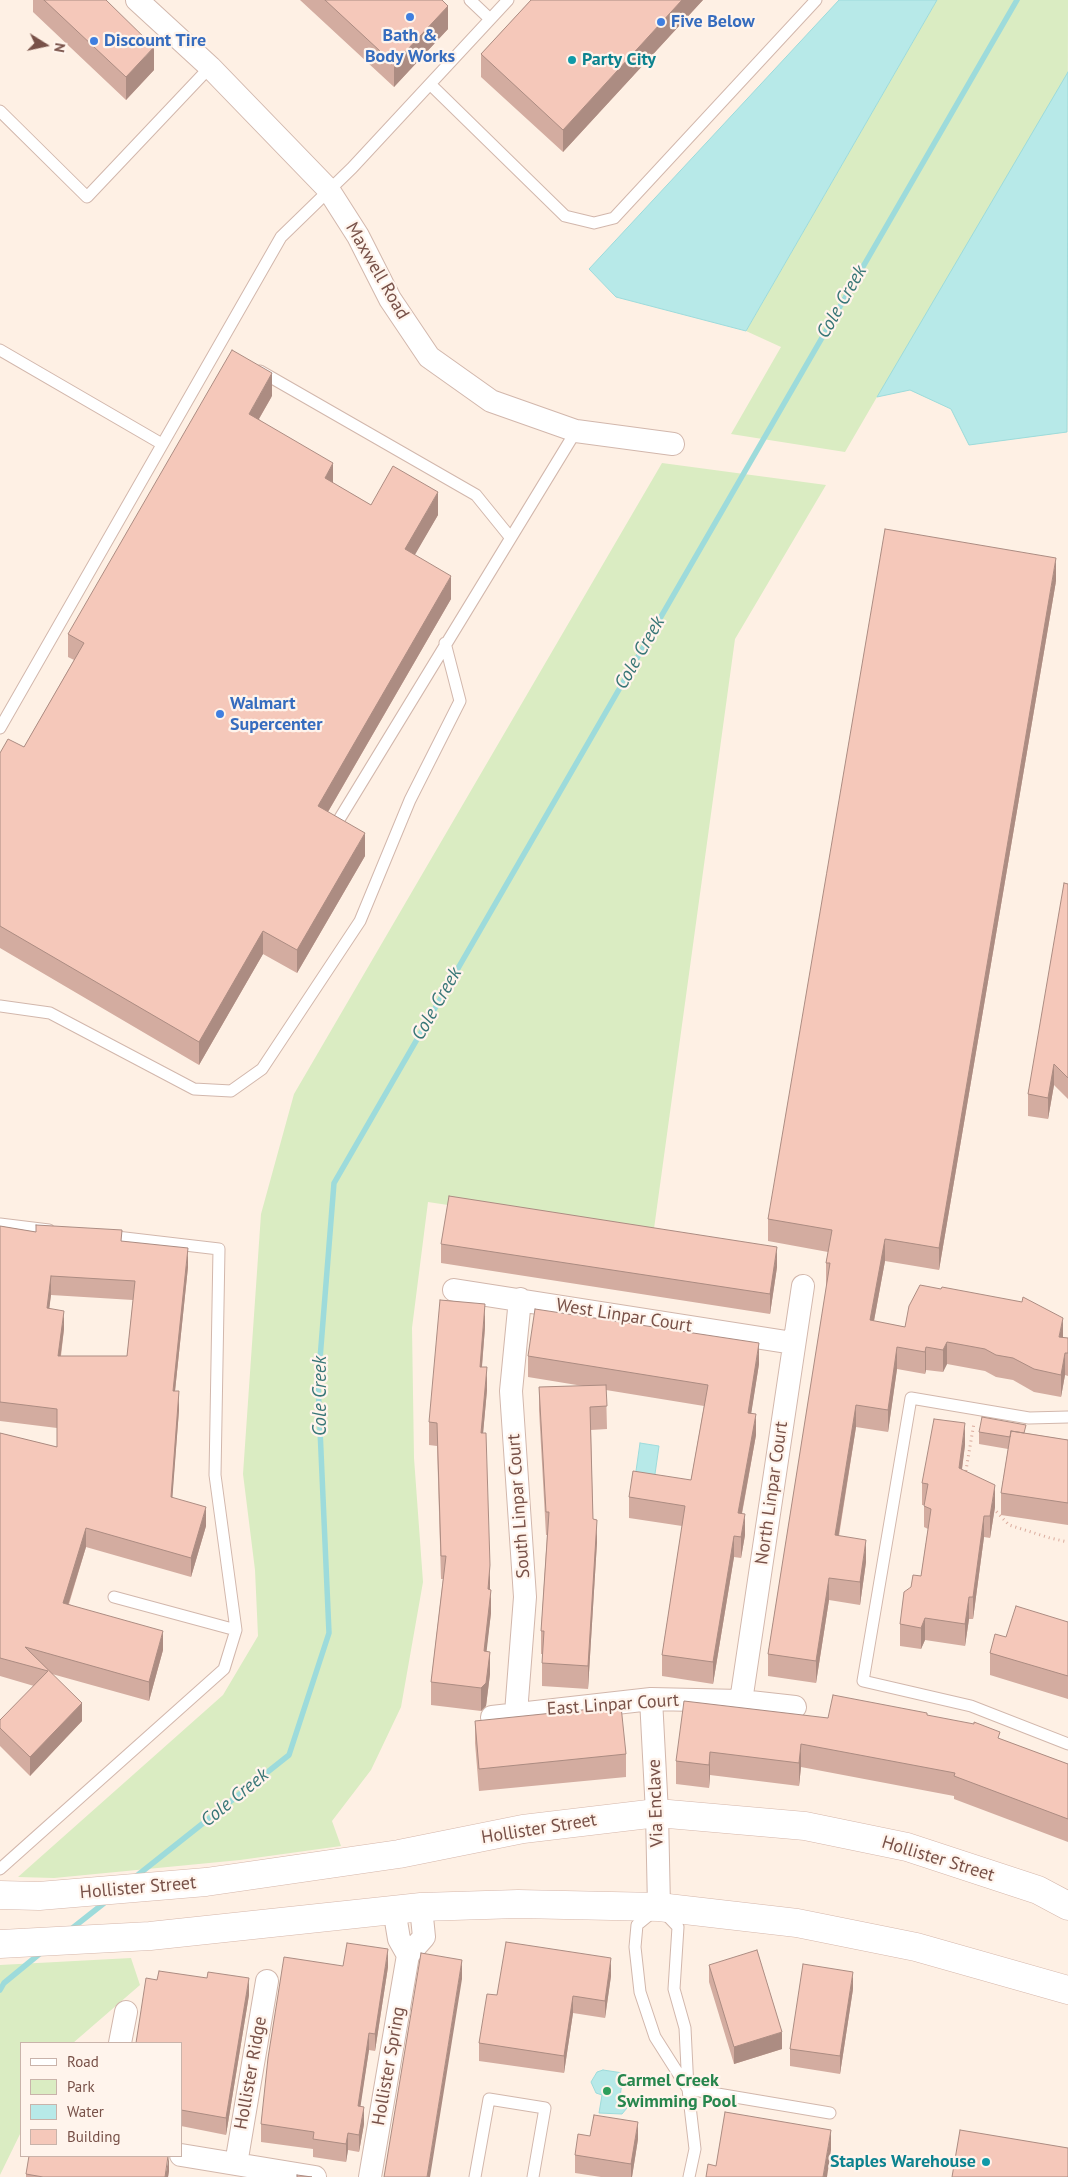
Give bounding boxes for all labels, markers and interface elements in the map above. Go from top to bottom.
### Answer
marker: Bath & Body Works [404,11,416,23]
place label: Five Below [671,11,755,33]
marker: Five Below [655,16,667,28]
north arrow [20,20,70,70]
place label: Bath & Body Works [365,25,455,68]
place label: Discount Tire [104,30,206,52]
marker: Discount Tire [88,35,100,47]
text: N [50,42,69,54]
place label: Party City [582,49,656,71]
marker: Party City [566,54,578,66]
street label: Maxwell Road [341,219,413,323]
water label: Cole Creek [812,262,872,342]
water label: Cole Creek [610,613,670,693]
place label: Walmart Supercenter [230,693,323,736]
marker: Walmart Supercenter [214,708,226,720]
water label: Cole Creek [407,964,467,1044]
street label: West Linpar Court [555,1295,693,1337]
water label: Cole Creek [310,1356,332,1436]
street label: North Linpar Court [751,1420,793,1566]
street label: South Linpar Court [503,1433,535,1579]
street label: East Linpar Court [546,1690,680,1720]
street label: Via Enclave [644,1759,668,1847]
water label: Cole Creek [197,1764,273,1832]
street label: Hollister Street [480,1809,598,1849]
street label: Hollister Street [879,1832,997,1886]
street label: Hollister Street [79,1872,197,1904]
street label: Hollister Spring [368,2005,410,2127]
street label: Hollister Ridge [230,2015,272,2131]
legend [20,2042,182,2157]
text: Road [67,2052,99,2071]
place label: Carmel Creek Swimming Pool [617,2070,736,2112]
text: Park [67,2077,95,2096]
marker: Carmel Creek Swimming Pool [601,2085,613,2097]
text: Water [67,2102,104,2121]
text: Building [67,2127,121,2146]
place label: Staples Warehouse [830,2151,976,2173]
marker: Staples Warehouse [980,2156,992,2168]

